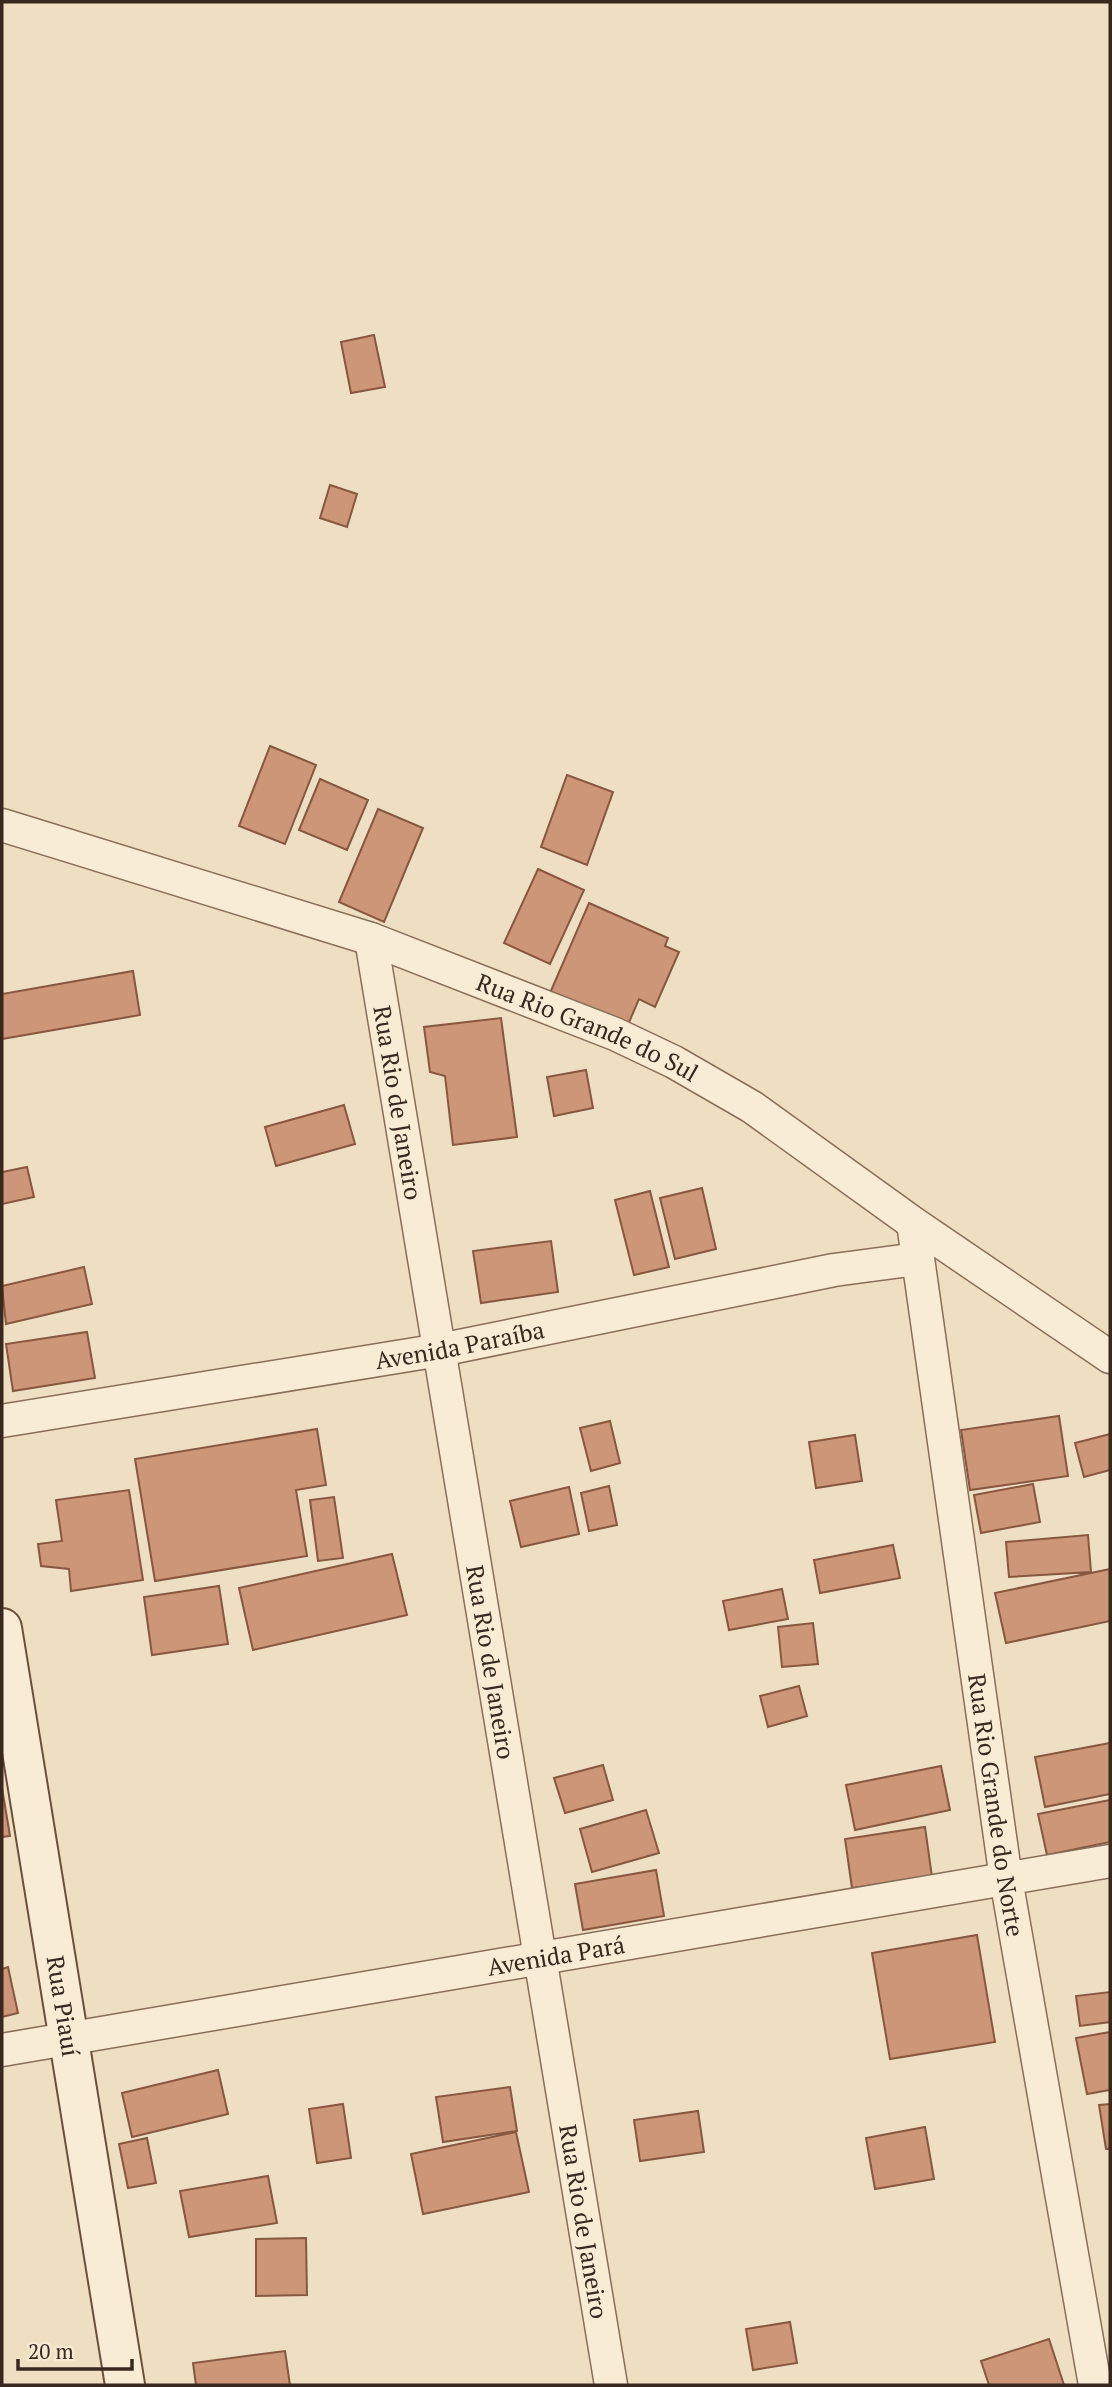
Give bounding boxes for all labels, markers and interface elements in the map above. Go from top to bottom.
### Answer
street label: Rua Rio Grande do Sul [472,966,704,1089]
street label: Rua Rio de Janeiro [366,1003,430,1202]
street label: Avenida Paraíba [373,1313,547,1376]
street label: Rua Rio de Janeiro [459,1563,523,1762]
street label: Rua Rio Grande do Norte [961,1671,1032,1939]
street label: Avenida Pará [485,1928,627,1983]
street label: Rua Piauí [39,1953,87,2059]
street label: Rua Rio de Janeiro [552,2122,616,2321]
scale bar [18,2328,131,2372]
text: 20 m [28,2337,74,2365]

